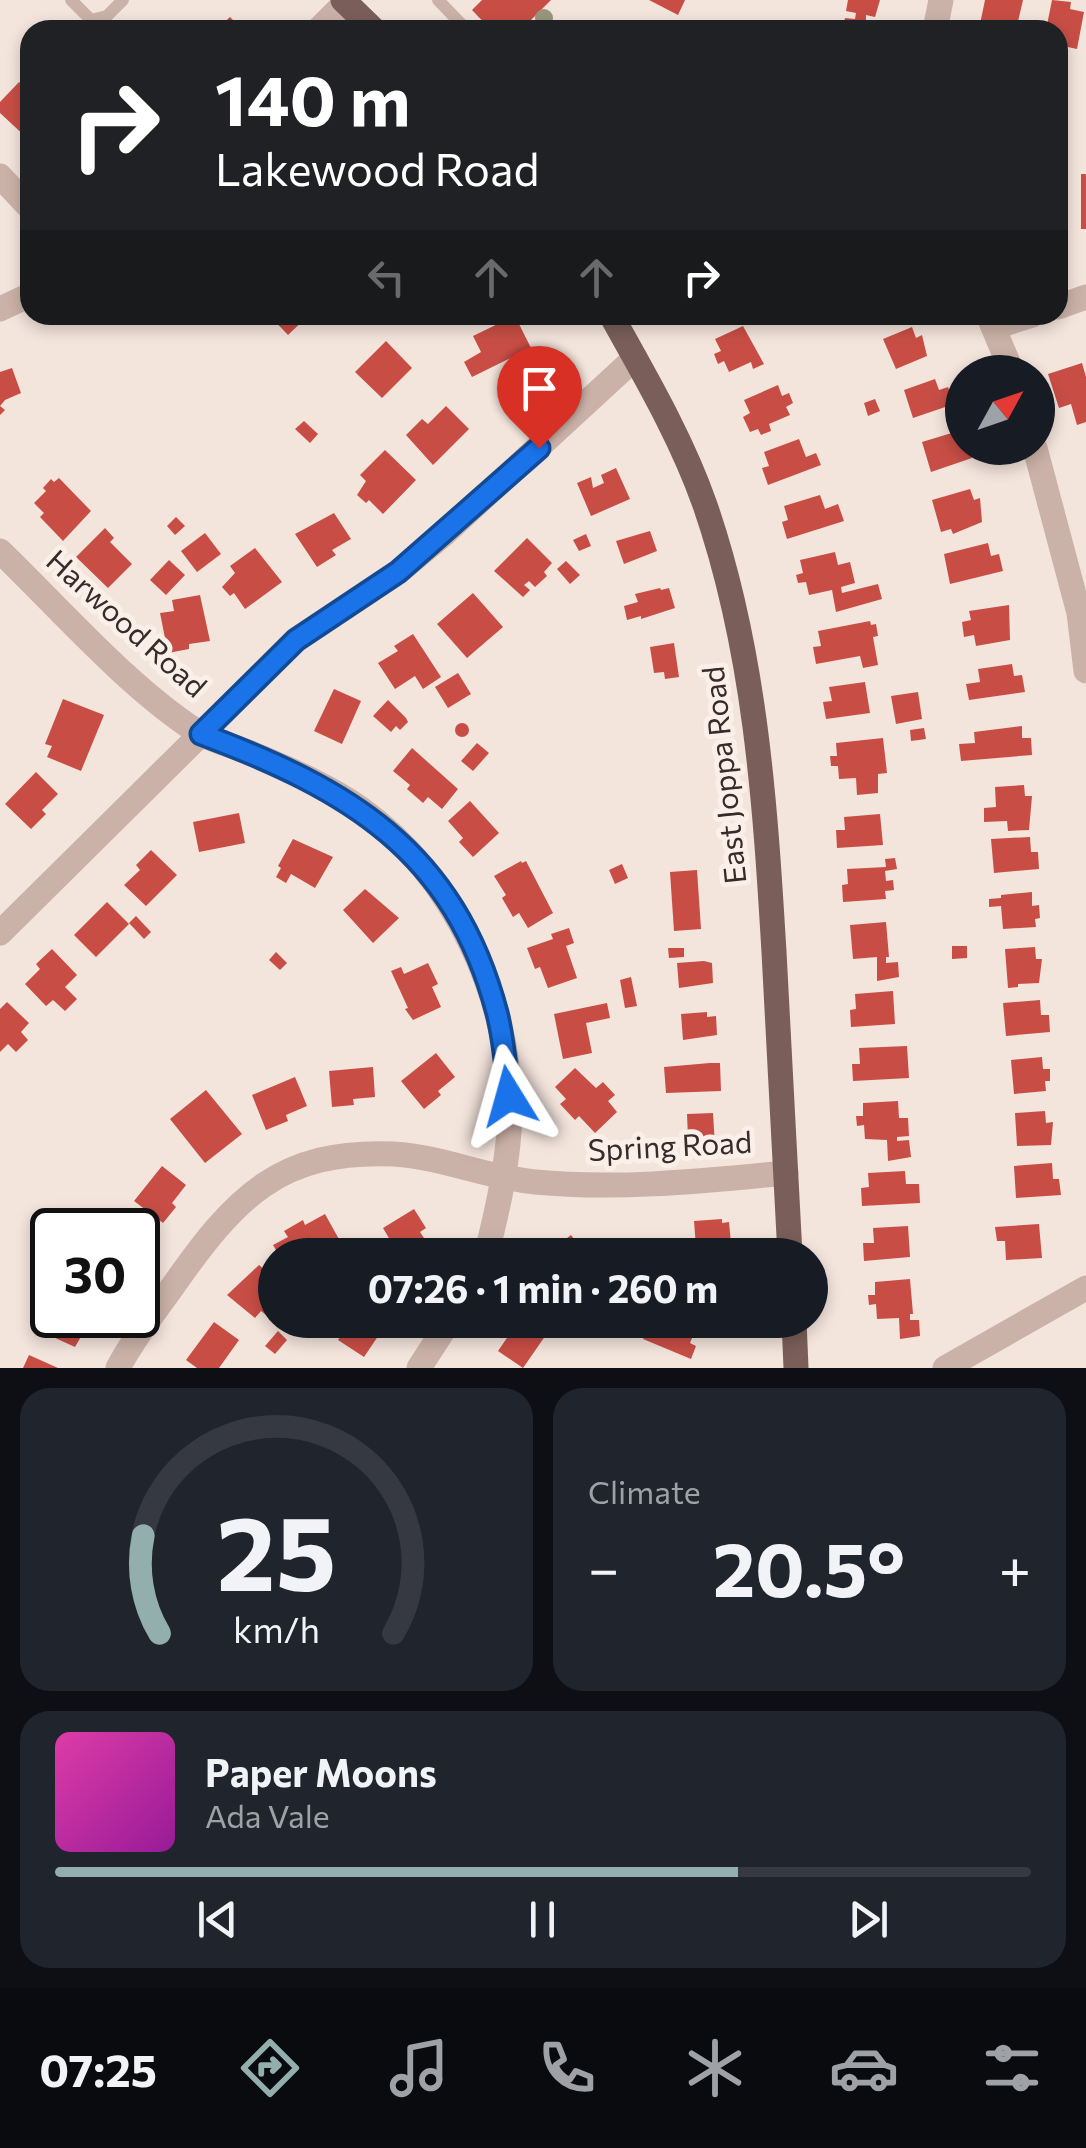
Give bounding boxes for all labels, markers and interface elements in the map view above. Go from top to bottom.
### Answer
text: 140 m [215,55,411,140]
icon: right [50,60,180,190]
text: Lakewood Road [215,140,540,195]
icon: left [359,250,414,305]
icon: ahead [464,250,519,305]
icon: ahead [569,250,624,305]
icon: right [674,250,729,305]
pin [497,346,582,449]
north arrow [945,355,1055,465]
map controls [945,355,1055,465]
icon: arrive [512,361,567,416]
street label: Harwood Road [40,541,215,704]
street label: East Joppa Road [693,665,752,886]
position arrow [457,1044,561,1148]
street label: Spring Road [587,1122,753,1167]
speed limit sign: 30 [30,1208,160,1338]
text: 07:26 · 1 min · 260 m [368,1264,718,1311]
text: Climate [588,1471,701,1511]
text: 25 [217,1485,336,1612]
text: 20.5° [713,1521,905,1612]
text: − [588,1533,619,1600]
text: + [999,1533,1031,1600]
text: km/h [233,1607,320,1650]
text: Paper Moons [205,1748,437,1795]
text: Ada Vale [205,1795,330,1835]
icon: previous [190,1892,245,1947]
icon: pause [515,1892,570,1947]
icon: next [841,1892,896,1947]
icon: directions [235,2033,305,2103]
icon: music [384,2033,454,2103]
icon: phone [532,2033,602,2103]
icon: climate [680,2033,750,2103]
icon: car [829,2033,899,2103]
icon: filters [977,2033,1047,2103]
text: 07:25 [39,2041,157,2096]

